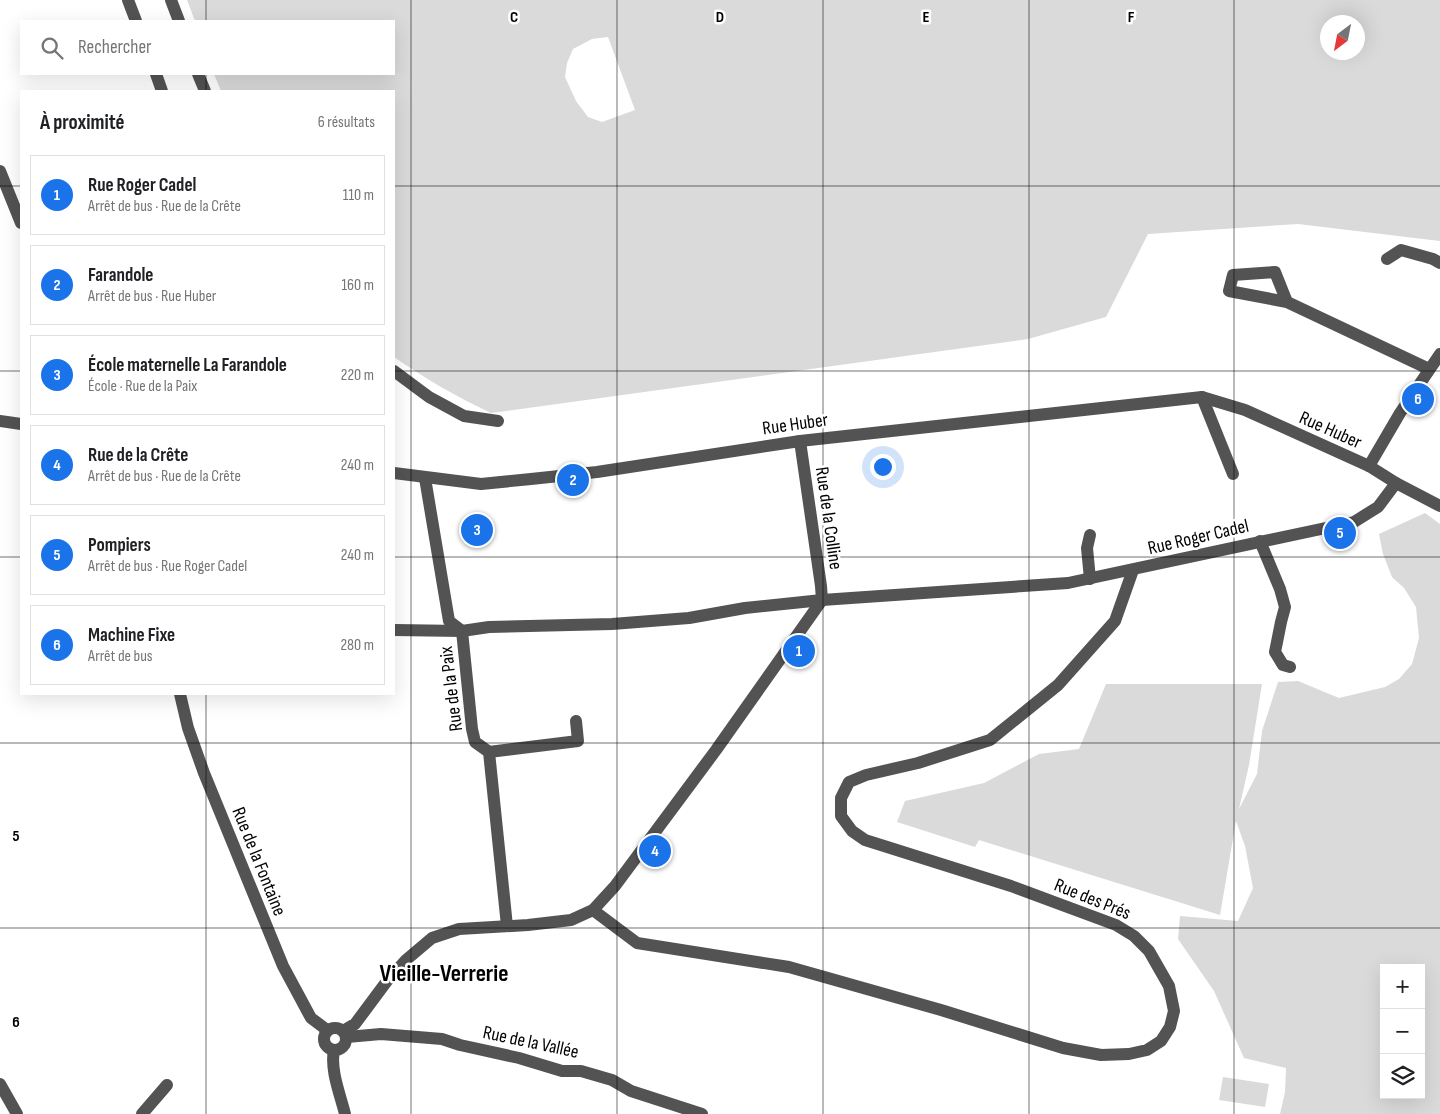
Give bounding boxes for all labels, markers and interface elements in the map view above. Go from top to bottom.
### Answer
text: C [510,8,518,27]
text: D [716,8,724,27]
text: E [923,8,930,27]
text: F [1128,8,1135,27]
north arrow [1320,15,1365,60]
search box [20,20,395,75]
icon: search [38,34,66,62]
text: Rechercher [78,36,152,59]
text: À proximité [40,110,125,135]
text: 6 résultats [318,113,375,132]
text: Rue Roger Cadel [88,174,196,197]
text: 1 [54,186,60,205]
text: 110 m [343,186,374,205]
text: Arrêt de bus · Rue de la Crête [88,197,241,216]
text: Farandole [88,264,153,287]
text: 2 [53,276,61,295]
text: 160 m [341,276,374,295]
text: Arrêt de bus · Rue Huber [88,287,216,306]
text: École maternelle La Farandole [88,354,287,377]
text: 3 [53,366,61,385]
text: 220 m [341,366,374,385]
text: École · Rue de la Paix [88,377,197,396]
pin: 6 [1402,380,1434,418]
street label: Rue Huber [1296,406,1366,455]
street label: Rue Huber [761,408,830,440]
text: Rue de la Crête [88,444,188,467]
your location [870,454,896,480]
text: 4 [53,456,61,475]
text: 240 m [341,456,374,475]
pin: 2 [557,461,589,499]
street label: Rue de la Colline [810,465,847,571]
text: Arrêt de bus · Rue de la Crête [88,467,241,486]
pin: 3 [461,511,493,549]
pin: 5 [1324,514,1356,552]
street label: Rue Roger Cadel [1146,515,1251,560]
text: Pompiers [88,534,151,557]
text: 5 [53,546,61,565]
text: 240 m [341,546,374,565]
text: Arrêt de bus · Rue Roger Cadel [88,557,247,576]
text: Machine Fixe [88,624,175,647]
pin: 1 [783,632,815,670]
text: 6 [53,636,61,655]
text: 280 m [340,636,374,655]
street label: Rue de la Paix [435,645,468,733]
text: Arrêt de bus [88,647,153,666]
street label: Rue de la Fontaine [226,804,291,919]
text: 5 [12,827,20,846]
pin: 4 [639,832,671,870]
street label: Rue des Prés [1051,874,1134,925]
district label: Vieille-Verrerie [380,959,508,988]
map controls [1380,964,1425,1099]
button: + [1380,964,1425,1009]
button: − [1380,1009,1425,1054]
text: 6 [12,1013,20,1032]
street label: Rue de la Vallée [481,1021,581,1064]
button: layers [1380,1054,1425,1099]

